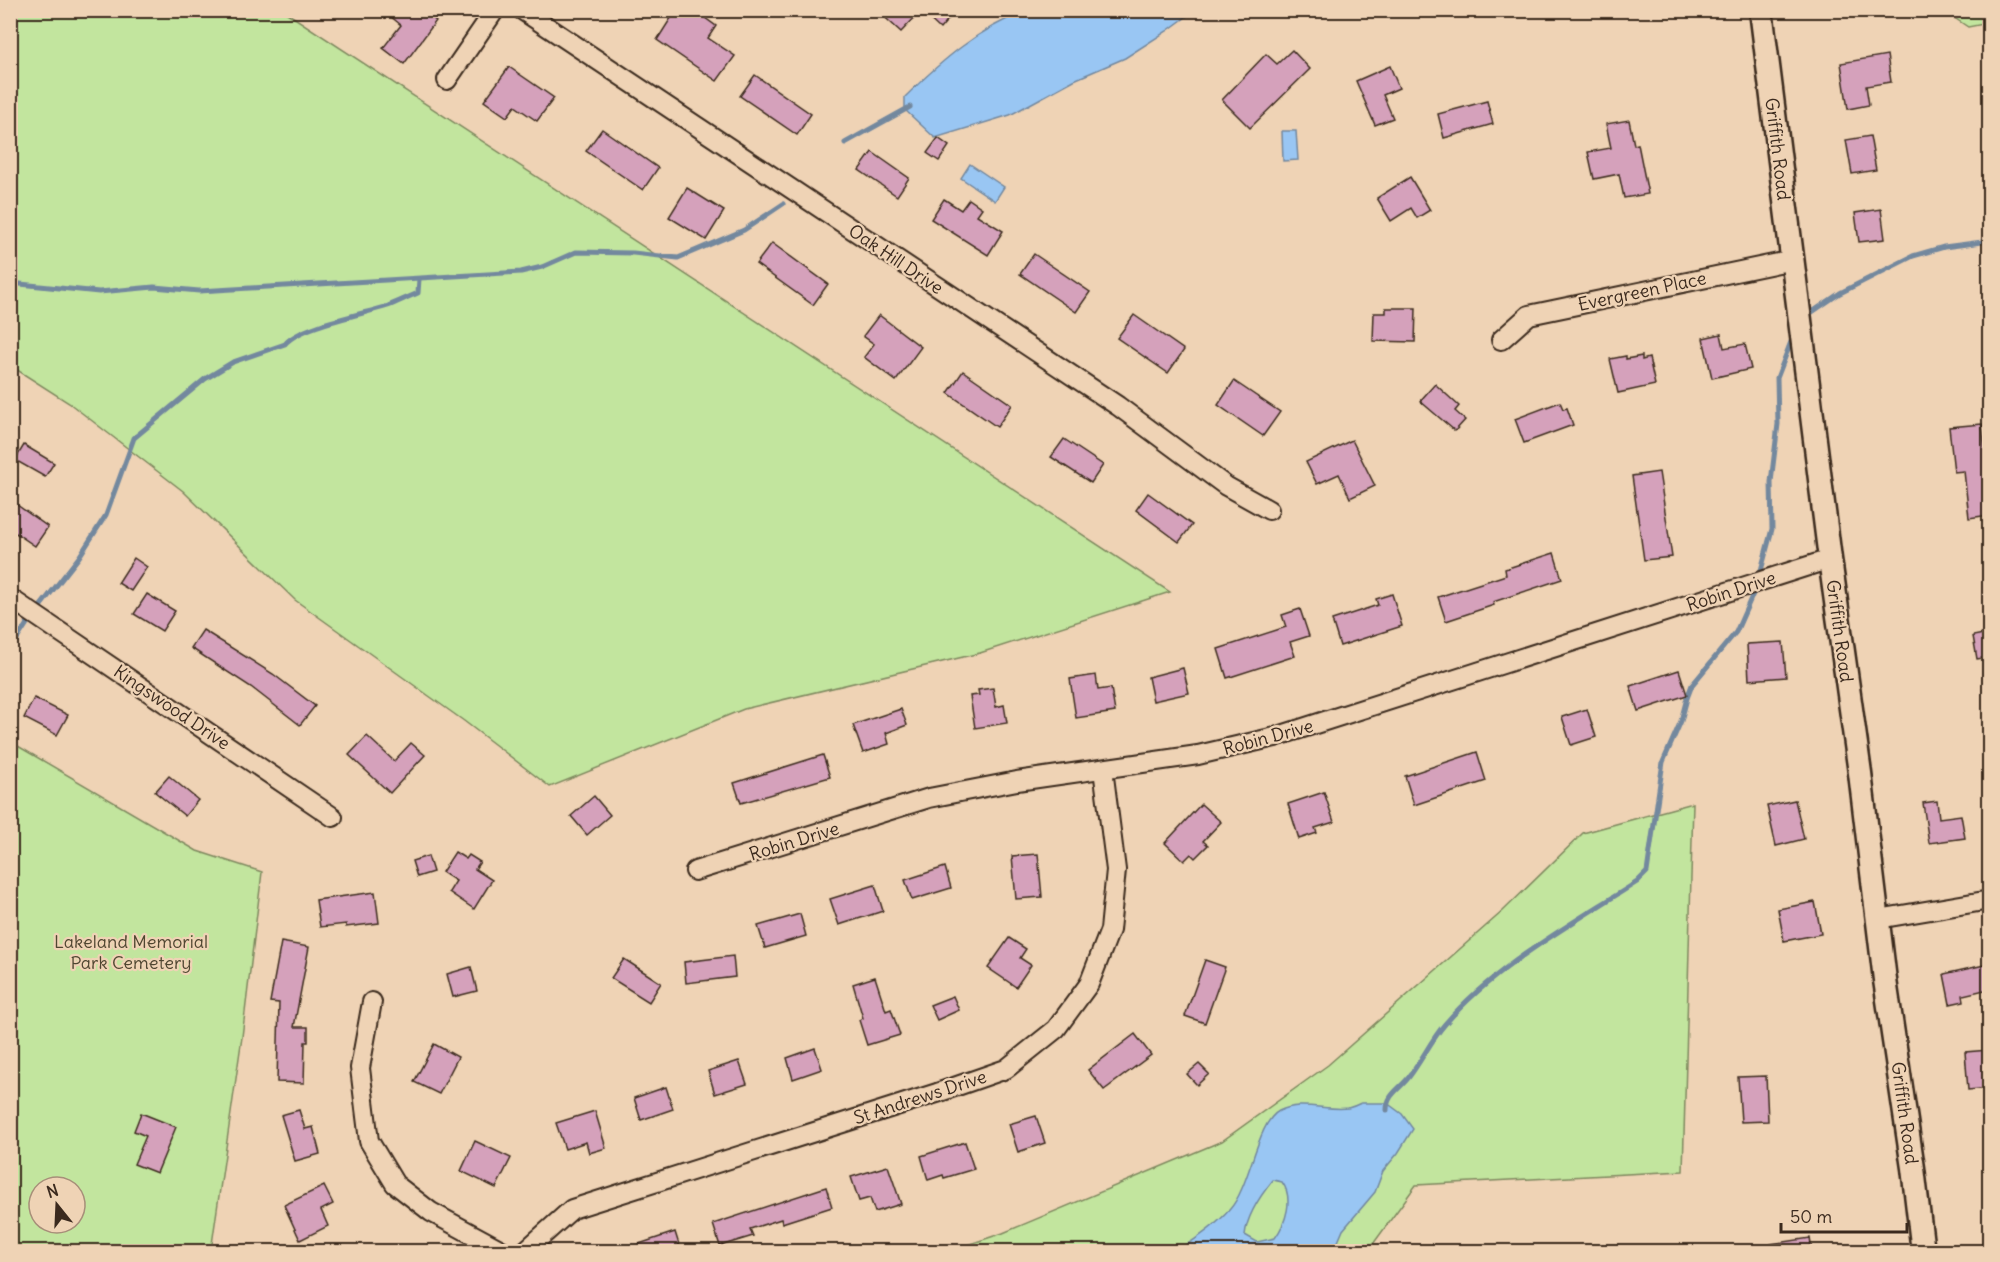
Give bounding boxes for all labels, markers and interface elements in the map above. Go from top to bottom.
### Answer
street label: Griffith Road [1760,96,1796,202]
street label: Oak Hill Drive [844,219,948,299]
street label: Evergreen Place [1576,266,1708,316]
street label: Robin Drive [1683,566,1779,616]
street label: Griffith Road [1821,578,1859,684]
street label: Kingswood Drive [109,660,235,754]
street label: Robin Drive [1220,714,1316,760]
street label: Robin Drive [746,816,842,866]
park label: Lakeland Memorial Park Cemetery [54,930,208,974]
street label: Griffith Road [1886,1060,1924,1166]
street label: St Andrews Drive [851,1065,989,1129]
north arrow [27,1175,87,1235]
text: N [44,1180,61,1202]
scale bar [1781,1196,1907,1234]
text: 50 m [1790,1205,1832,1228]

